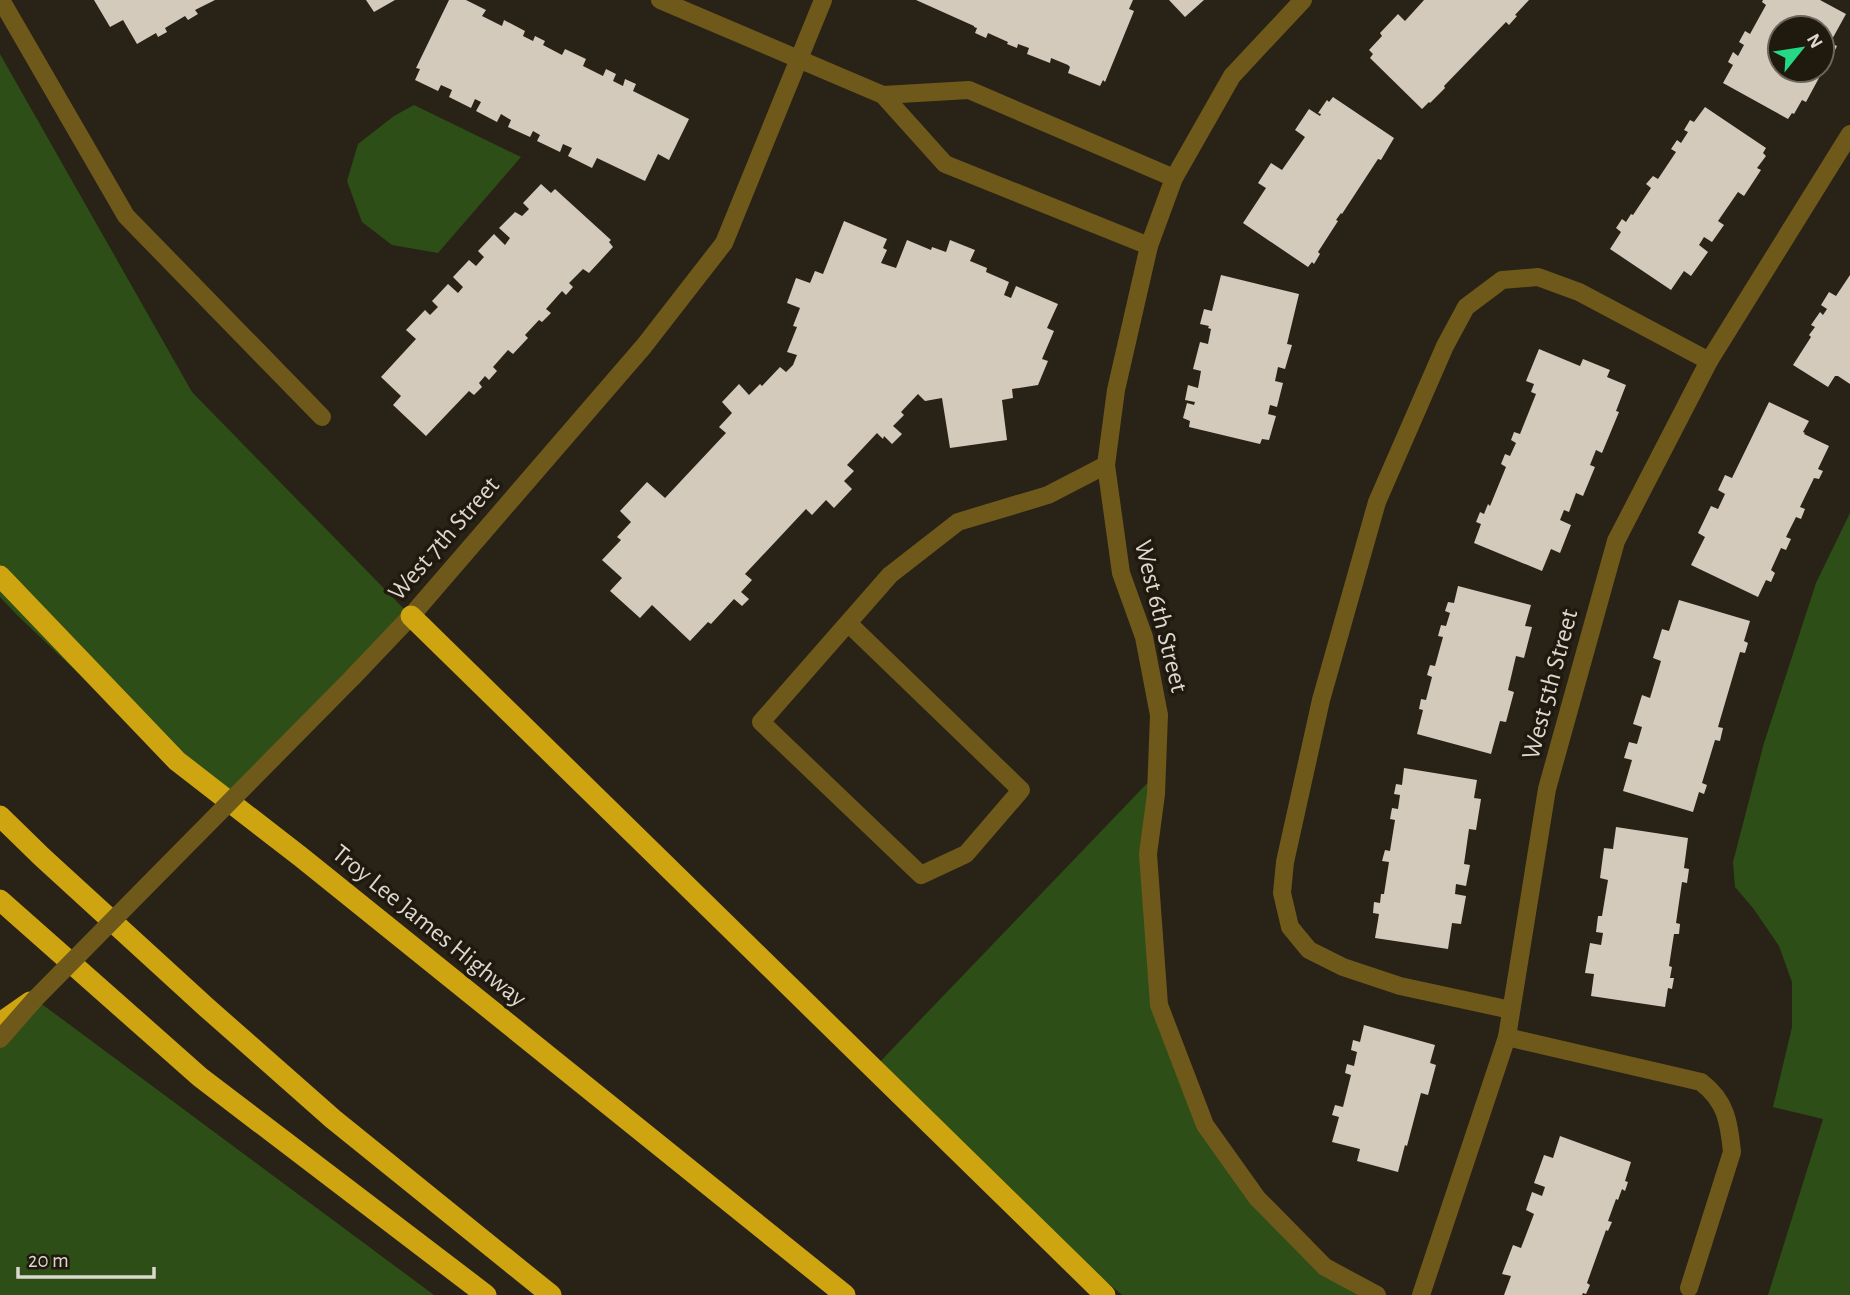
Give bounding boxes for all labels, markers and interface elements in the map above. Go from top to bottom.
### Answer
north arrow [1766,14,1836,84]
text: N [1803,31,1826,52]
street label: West 7th Street [383,472,504,605]
street label: West 6th Street [1130,538,1192,695]
street label: West 5th Street [1517,606,1583,762]
street label: Troy Lee James Highway [327,840,531,1012]
scale bar [18,1236,154,1280]
text: 20 m [28,1250,69,1271]

